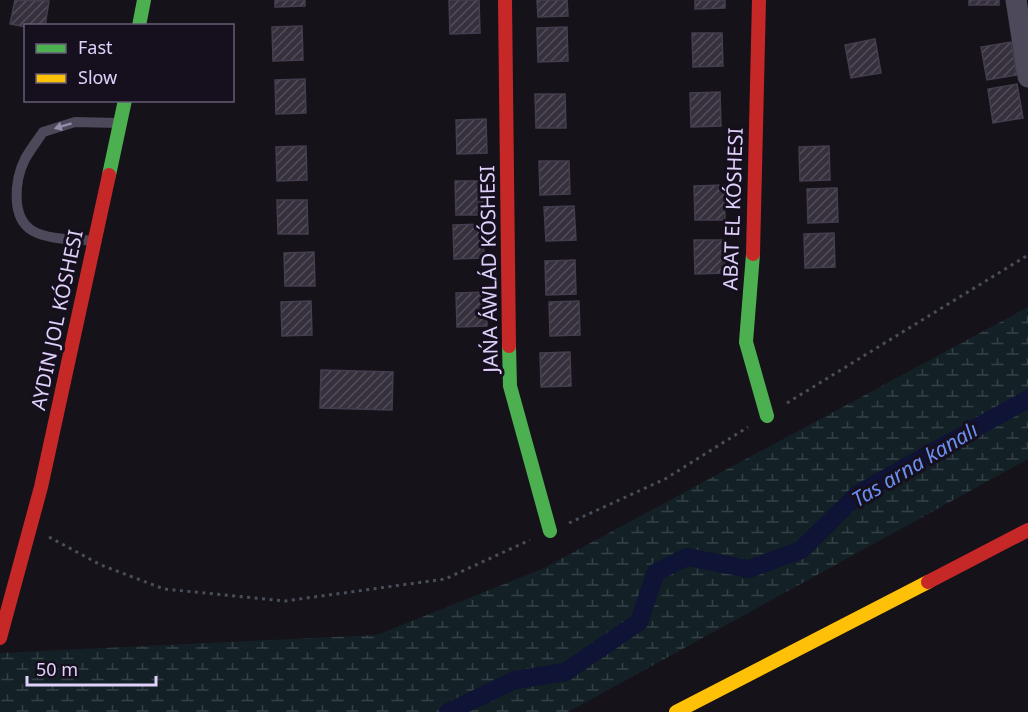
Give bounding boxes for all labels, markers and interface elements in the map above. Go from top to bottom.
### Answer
legend [24,24,234,102]
text: Fast [78,35,113,59]
text: Slow [78,65,117,89]
one-way arrow [54,122,72,131]
street label: ABAT EL KÓSHESI [716,127,749,291]
street label: JAŃA ÁWLÁD KÓSHESI [473,165,504,375]
street label: AYDIN JOL KÓSHESI [24,227,89,413]
water label: Tas arna kanalı [846,415,983,513]
scale bar [27,649,156,687]
text: 50 m [36,657,78,681]

